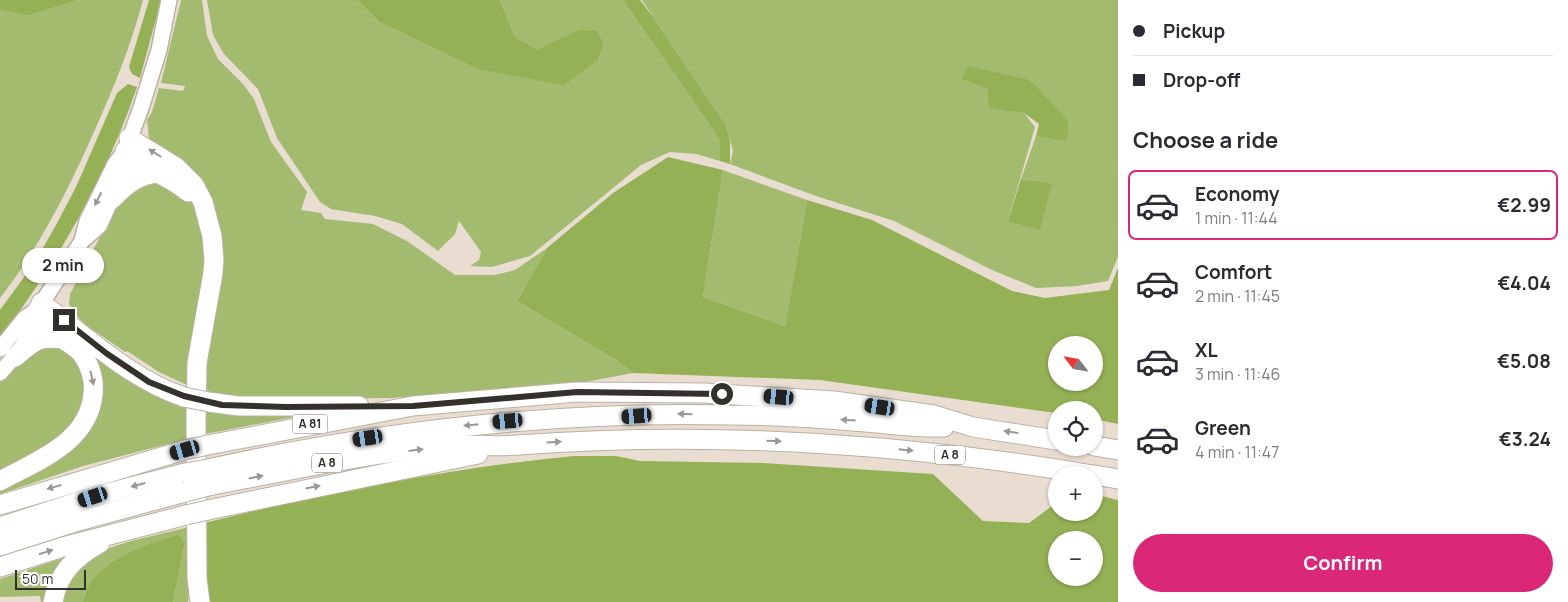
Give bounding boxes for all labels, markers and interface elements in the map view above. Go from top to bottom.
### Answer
text: Pickup [1163,18,1225,44]
text: Drop-off [1163,67,1240,93]
text: Choose a ride [1133,125,1278,155]
one-way arrow [148,148,161,157]
text: Economy [1195,181,1279,207]
icon: car [1135,183,1180,228]
one-way arrow [93,192,101,206]
text: €2.99 [1497,192,1551,218]
text: 1 min · 11:44 [1195,207,1278,229]
callout: 2 min [23,248,105,282]
text: 2 min [42,254,84,276]
text: Comfort [1195,259,1272,285]
icon: car [1135,261,1180,306]
text: €4.04 [1497,270,1551,296]
text: 2 min · 11:45 [1195,285,1280,307]
route end [53,309,75,331]
north arrow [1048,336,1102,391]
map controls [1048,336,1103,586]
text: XL [1195,337,1218,363]
icon: car [1135,339,1180,384]
text: €5.08 [1497,348,1551,374]
text: 3 min · 11:46 [1195,363,1281,385]
one-way arrow [88,370,96,385]
route start [711,383,733,405]
car [763,388,794,406]
car [864,397,895,417]
button: locate [1048,401,1103,456]
car [621,407,652,425]
one-way arrow [677,410,693,418]
car [492,412,523,430]
road number: A 81 [292,414,328,434]
text: Green [1195,415,1251,441]
one-way arrow [839,416,855,424]
icon: car [1135,417,1180,462]
one-way arrow [462,421,478,429]
text: €3.24 [1499,426,1551,452]
car [352,428,383,448]
one-way arrow [1002,428,1018,436]
one-way arrow [766,437,782,445]
one-way arrow [547,438,563,446]
car [168,439,201,461]
text: 4 min · 11:47 [1195,441,1279,463]
one-way arrow [408,446,424,454]
one-way arrow [898,446,914,454]
road number: A 8 [935,446,965,464]
road number: A 8 [312,453,342,472]
button: + [1048,466,1103,521]
one-way arrow [248,473,263,481]
one-way arrow [131,481,146,489]
one-way arrow [306,483,321,491]
one-way arrow [46,484,61,492]
car [76,485,109,509]
button: − [1048,531,1103,586]
button: Confirm [1133,534,1553,592]
one-way arrow [39,548,54,556]
scale bar [15,567,86,590]
text: 50 m [22,569,53,588]

